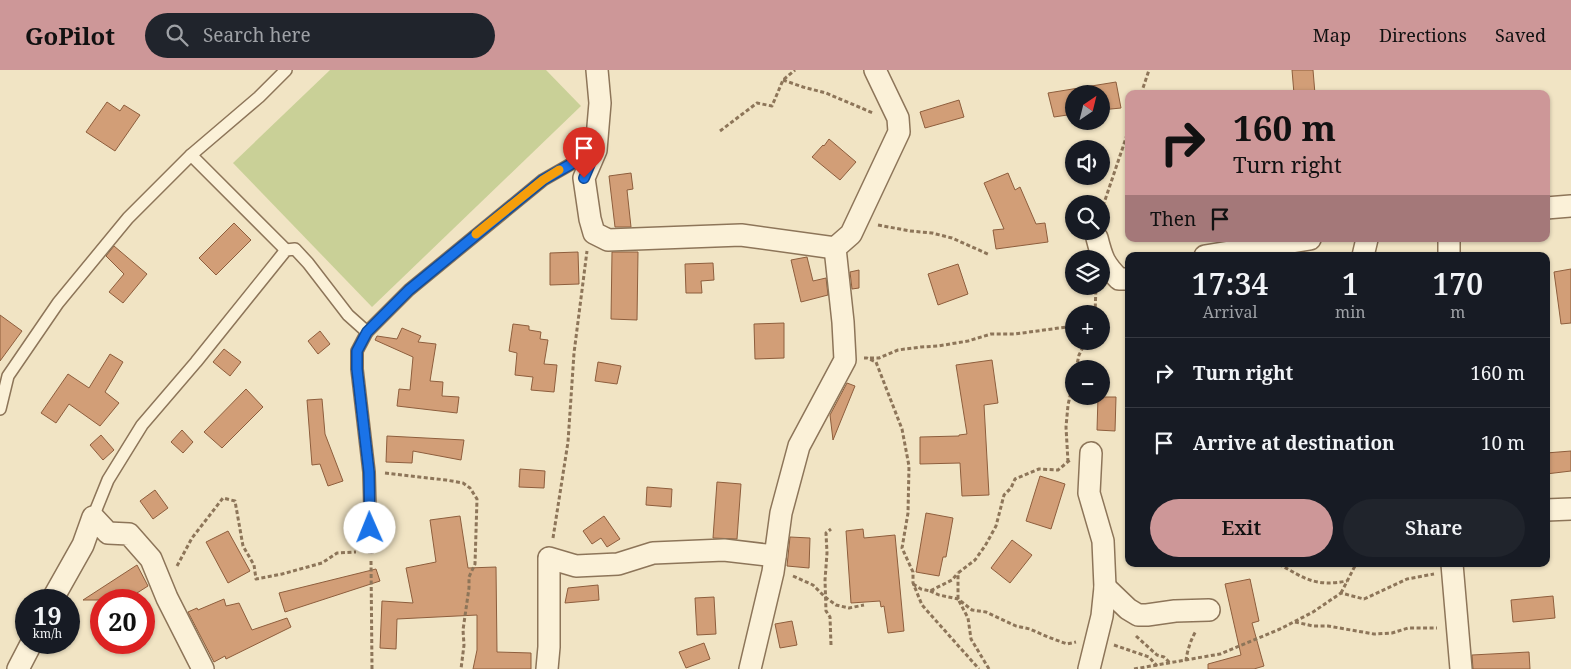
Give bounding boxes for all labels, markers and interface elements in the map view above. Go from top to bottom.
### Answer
search box [145,13,495,58]
text: GoPilot [25,19,115,52]
icon: search [163,21,191,49]
text: Search here [203,22,311,48]
text: Map [1313,23,1351,47]
text: Directions [1379,23,1467,47]
text: Saved [1495,23,1546,47]
north arrow [1065,85,1110,130]
map controls [1065,85,1110,405]
text: 160 m [1233,104,1336,151]
icon: right [1150,110,1215,175]
pin [563,127,605,178]
icon: arrive [570,134,598,162]
button: sound [1065,140,1110,185]
text: Turn right [1233,149,1342,179]
button: search [1065,195,1110,240]
icon: arrive [1206,205,1234,233]
text: Then [1150,206,1196,232]
button: layers [1065,250,1110,295]
text: 17:34 [1192,263,1268,304]
text: 1 [1342,263,1359,304]
text: 170 [1432,263,1483,304]
text: Arrival [1203,301,1257,323]
text: min [1335,301,1366,323]
text: m [1450,301,1465,323]
button: + [1065,305,1110,350]
icon: right [1150,359,1178,387]
button: − [1065,360,1110,405]
text: Turn right [1193,360,1293,386]
text: 160 m [1470,360,1525,386]
icon: arrive [1150,429,1178,457]
text: Arrive at destination [1193,430,1395,456]
text: 10 m [1481,430,1525,456]
button: Exit [1150,499,1333,557]
button: Share [1343,499,1525,557]
position arrow [343,501,395,553]
speed limit sign: 20 [90,589,155,654]
text: 19 [33,598,62,632]
text: km/h [33,625,62,642]

